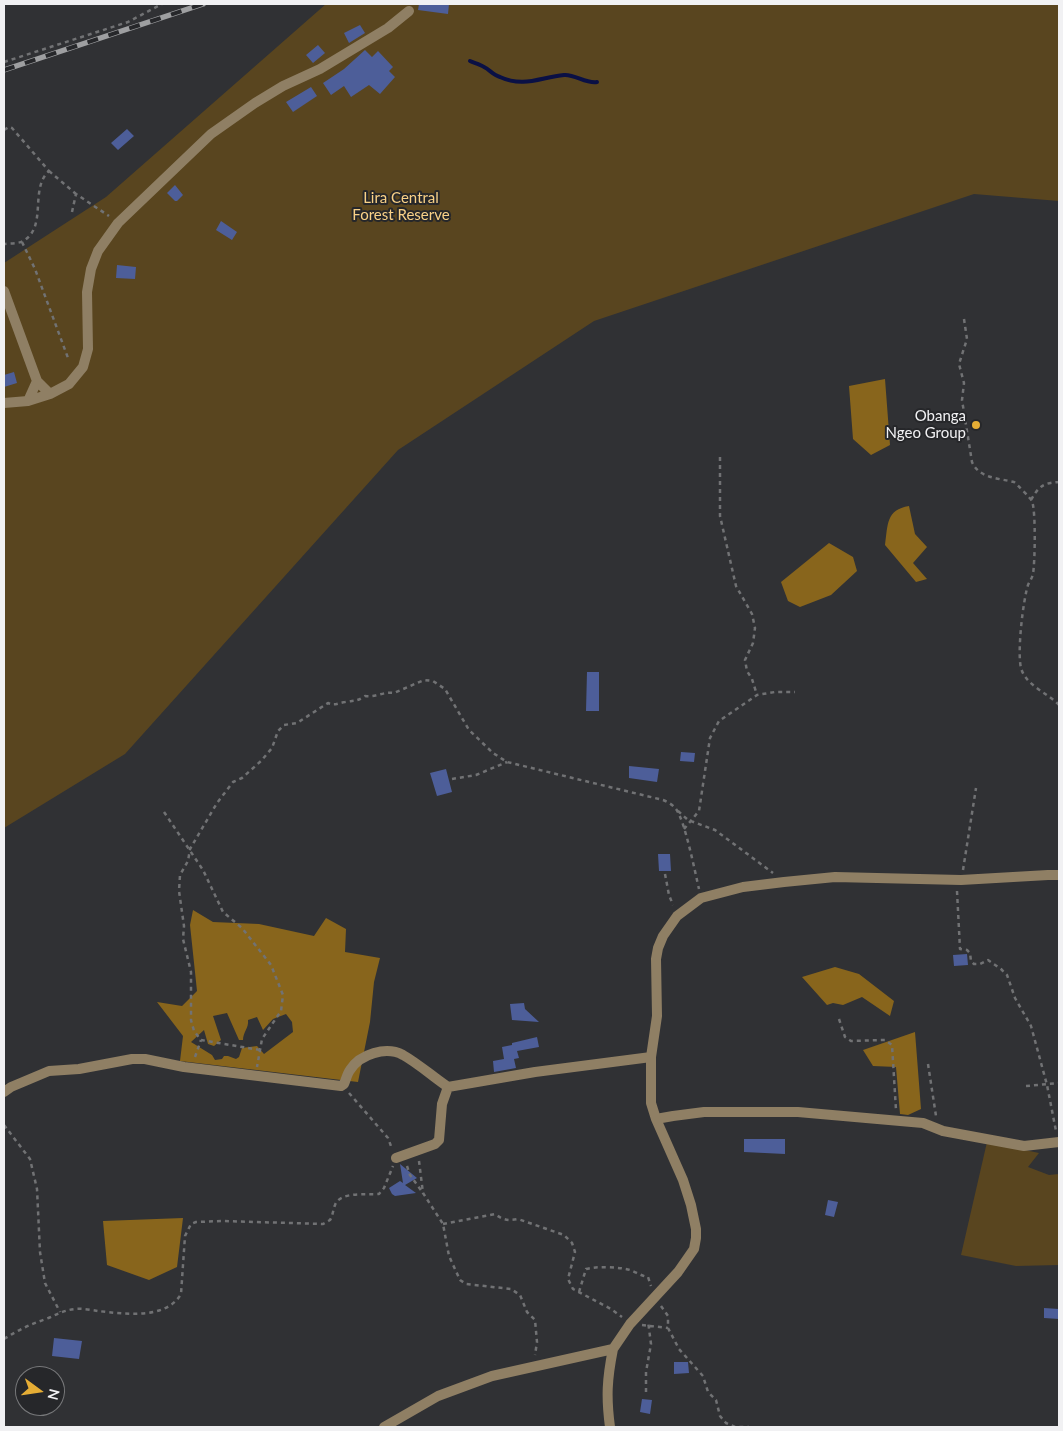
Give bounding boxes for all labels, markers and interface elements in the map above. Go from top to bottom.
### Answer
park label: Lira Central Forest Reserve [352,189,450,224]
place label: Obanga Ngeo Group [886,407,966,442]
marker: Obanga Ngeo Group [970,419,982,431]
north arrow [15,1366,65,1416]
text: N [45,1387,64,1402]

